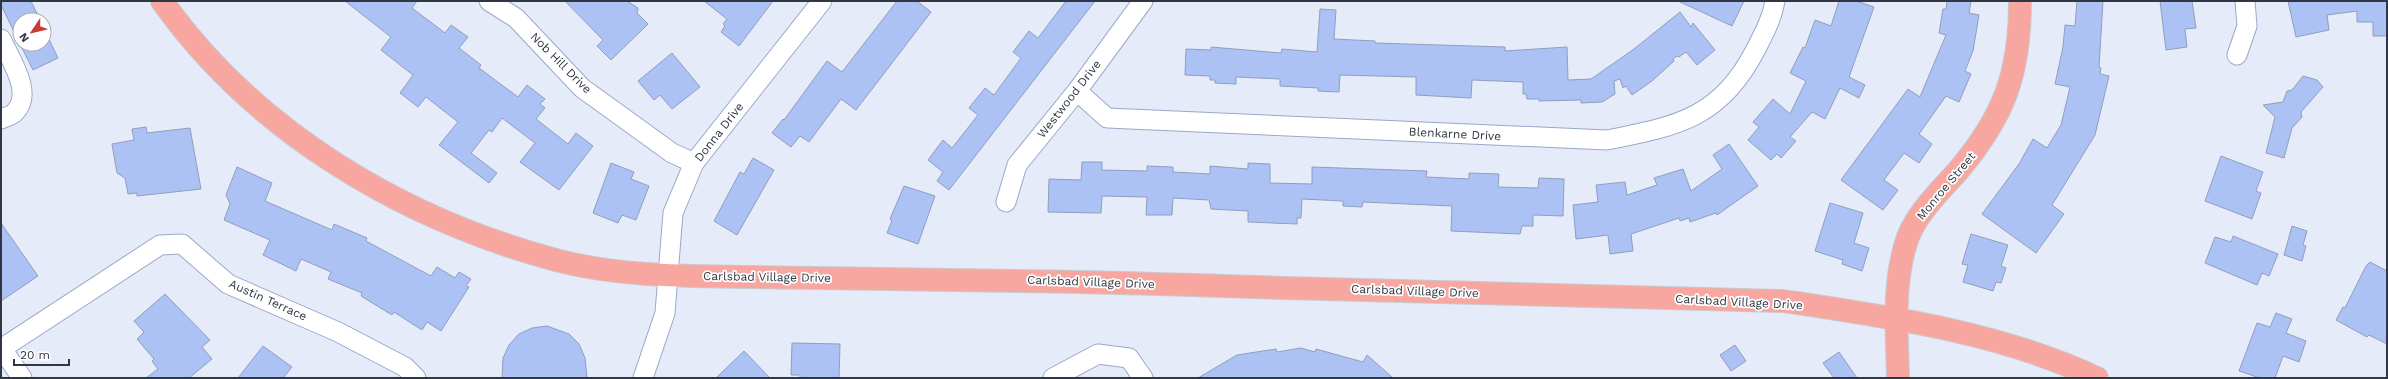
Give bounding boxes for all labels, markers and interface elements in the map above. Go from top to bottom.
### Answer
north arrow [12,12,52,52]
text: N [17,30,32,45]
street label: Nob Hill Drive [528,30,594,96]
street label: Westwood Drive [1034,57,1104,141]
street label: Donna Drive [692,100,746,164]
street label: Blenkarne Drive [1408,125,1502,143]
street label: Monroe Street [1914,149,1978,223]
street label: Carlsbad Village Drive [703,269,831,285]
street label: Carlsbad Village Drive [1027,273,1155,291]
street label: Austin Terrace [227,277,309,323]
street label: Carlsbad Village Drive [1351,282,1479,300]
street label: Carlsbad Village Drive [1675,292,1803,312]
scale bar [14,341,69,367]
text: 20 m [20,348,50,362]

